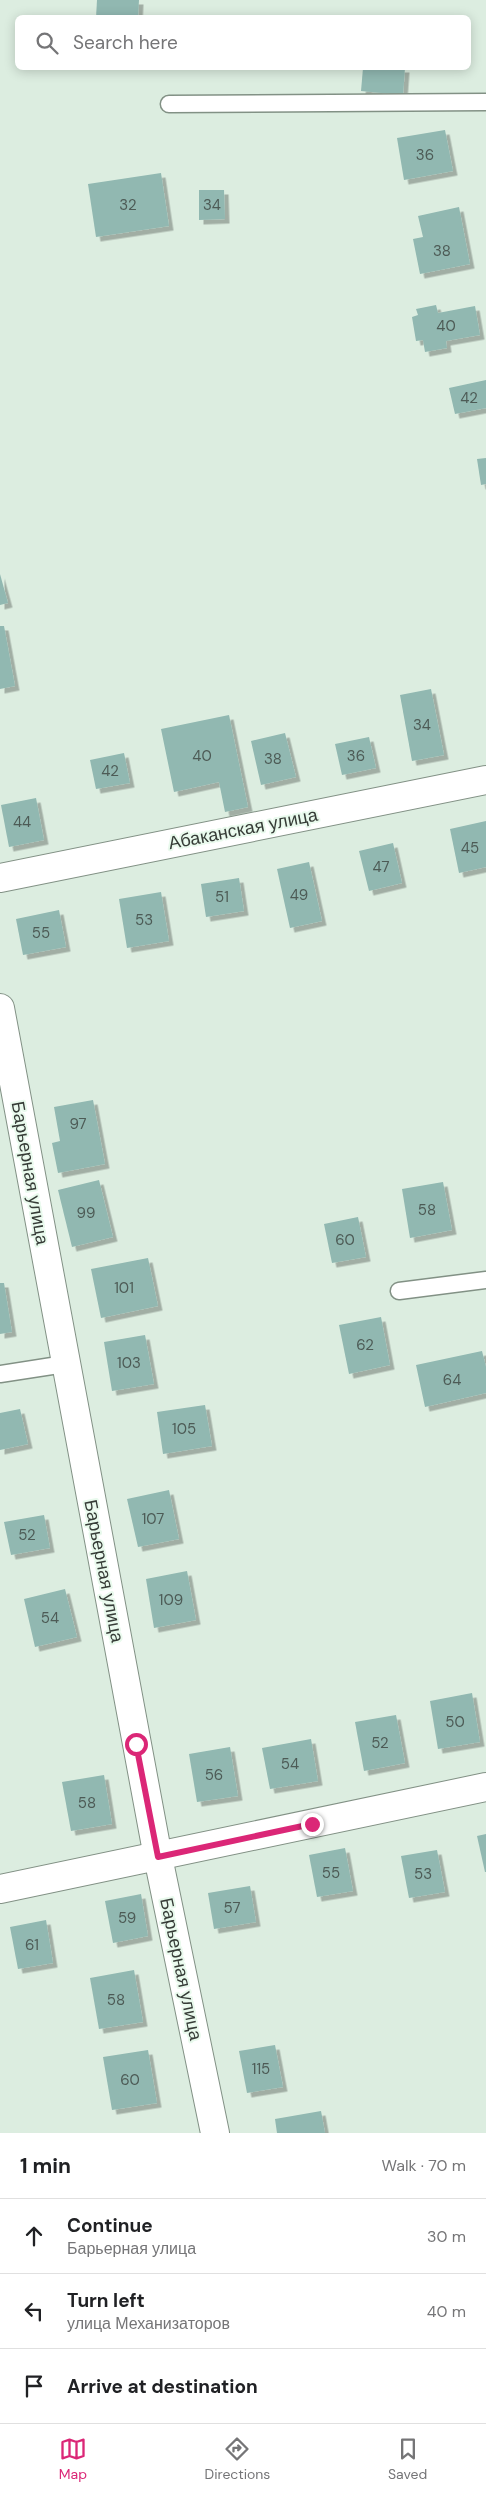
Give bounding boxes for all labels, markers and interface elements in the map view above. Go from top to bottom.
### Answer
search box [15,15,471,70]
icon: search [33,29,61,57]
text: Search here [73,30,178,55]
house number: 36 [416,145,434,165]
house number: 32 [119,195,137,215]
house number: 34 [203,195,221,215]
house number: 38 [433,241,451,261]
house number: 40 [436,316,456,336]
house number: 42 [460,388,478,408]
house number: 34 [413,715,431,735]
house number: 40 [192,746,212,766]
house number: 36 [347,746,365,766]
house number: 38 [264,749,282,769]
house number: 42 [101,761,119,781]
street label: Абаканская улица [166,803,321,855]
house number: 44 [13,812,31,832]
house number: 45 [461,838,479,858]
house number: 47 [372,857,390,877]
house number: 49 [290,885,308,905]
house number: 51 [215,887,229,907]
house number: 53 [135,910,153,930]
house number: 55 [32,923,50,943]
street label: Барьерная улица [6,1099,55,1248]
house number: 97 [69,1114,87,1134]
house number: 58 [418,1200,436,1220]
house number: 99 [77,1203,95,1223]
house number: 60 [335,1230,355,1250]
house number: 101 [114,1278,134,1298]
house number: 62 [356,1335,374,1355]
house number: 103 [117,1353,141,1373]
house number: 64 [443,1370,461,1390]
house number: 105 [172,1419,196,1439]
street label: Барьерная улица [78,1497,130,1646]
house number: 107 [142,1509,164,1529]
house number: 52 [18,1525,36,1545]
house number: 109 [159,1590,183,1610]
house number: 54 [41,1608,59,1628]
house number: 50 [445,1712,465,1732]
route start [125,1733,148,1756]
house number: 52 [371,1733,389,1753]
house number: 54 [281,1754,299,1774]
house number: 56 [205,1765,223,1785]
house number: 58 [78,1793,96,1813]
route end [301,1813,324,1836]
house number: 55 [322,1863,340,1883]
house number: 53 [414,1864,432,1884]
street label: Барьерная улица [154,1895,208,2043]
house number: 57 [224,1898,240,1918]
house number: 59 [118,1908,136,1928]
house number: 61 [25,1935,39,1955]
house number: 58 [107,1990,125,2010]
house number: 115 [252,2059,270,2079]
house number: 60 [120,2070,140,2090]
text: 1 min [20,2152,71,2180]
text: Walk · 70 m [382,2155,466,2176]
text: Continue [67,2213,153,2238]
icon: ahead [20,2222,48,2250]
text: 30 m [427,2226,466,2247]
text: Барьерная улица [67,2238,196,2259]
text: Turn left [67,2288,145,2313]
icon: left [20,2297,48,2325]
text: 40 m [427,2301,466,2322]
text: улица Механизаторов [67,2313,230,2334]
icon: arrive [20,2372,48,2400]
text: Arrive at destination [67,2374,258,2399]
tab: Map [59,2435,87,2483]
tab: Directions [205,2435,270,2483]
tab: Saved [388,2435,427,2483]

